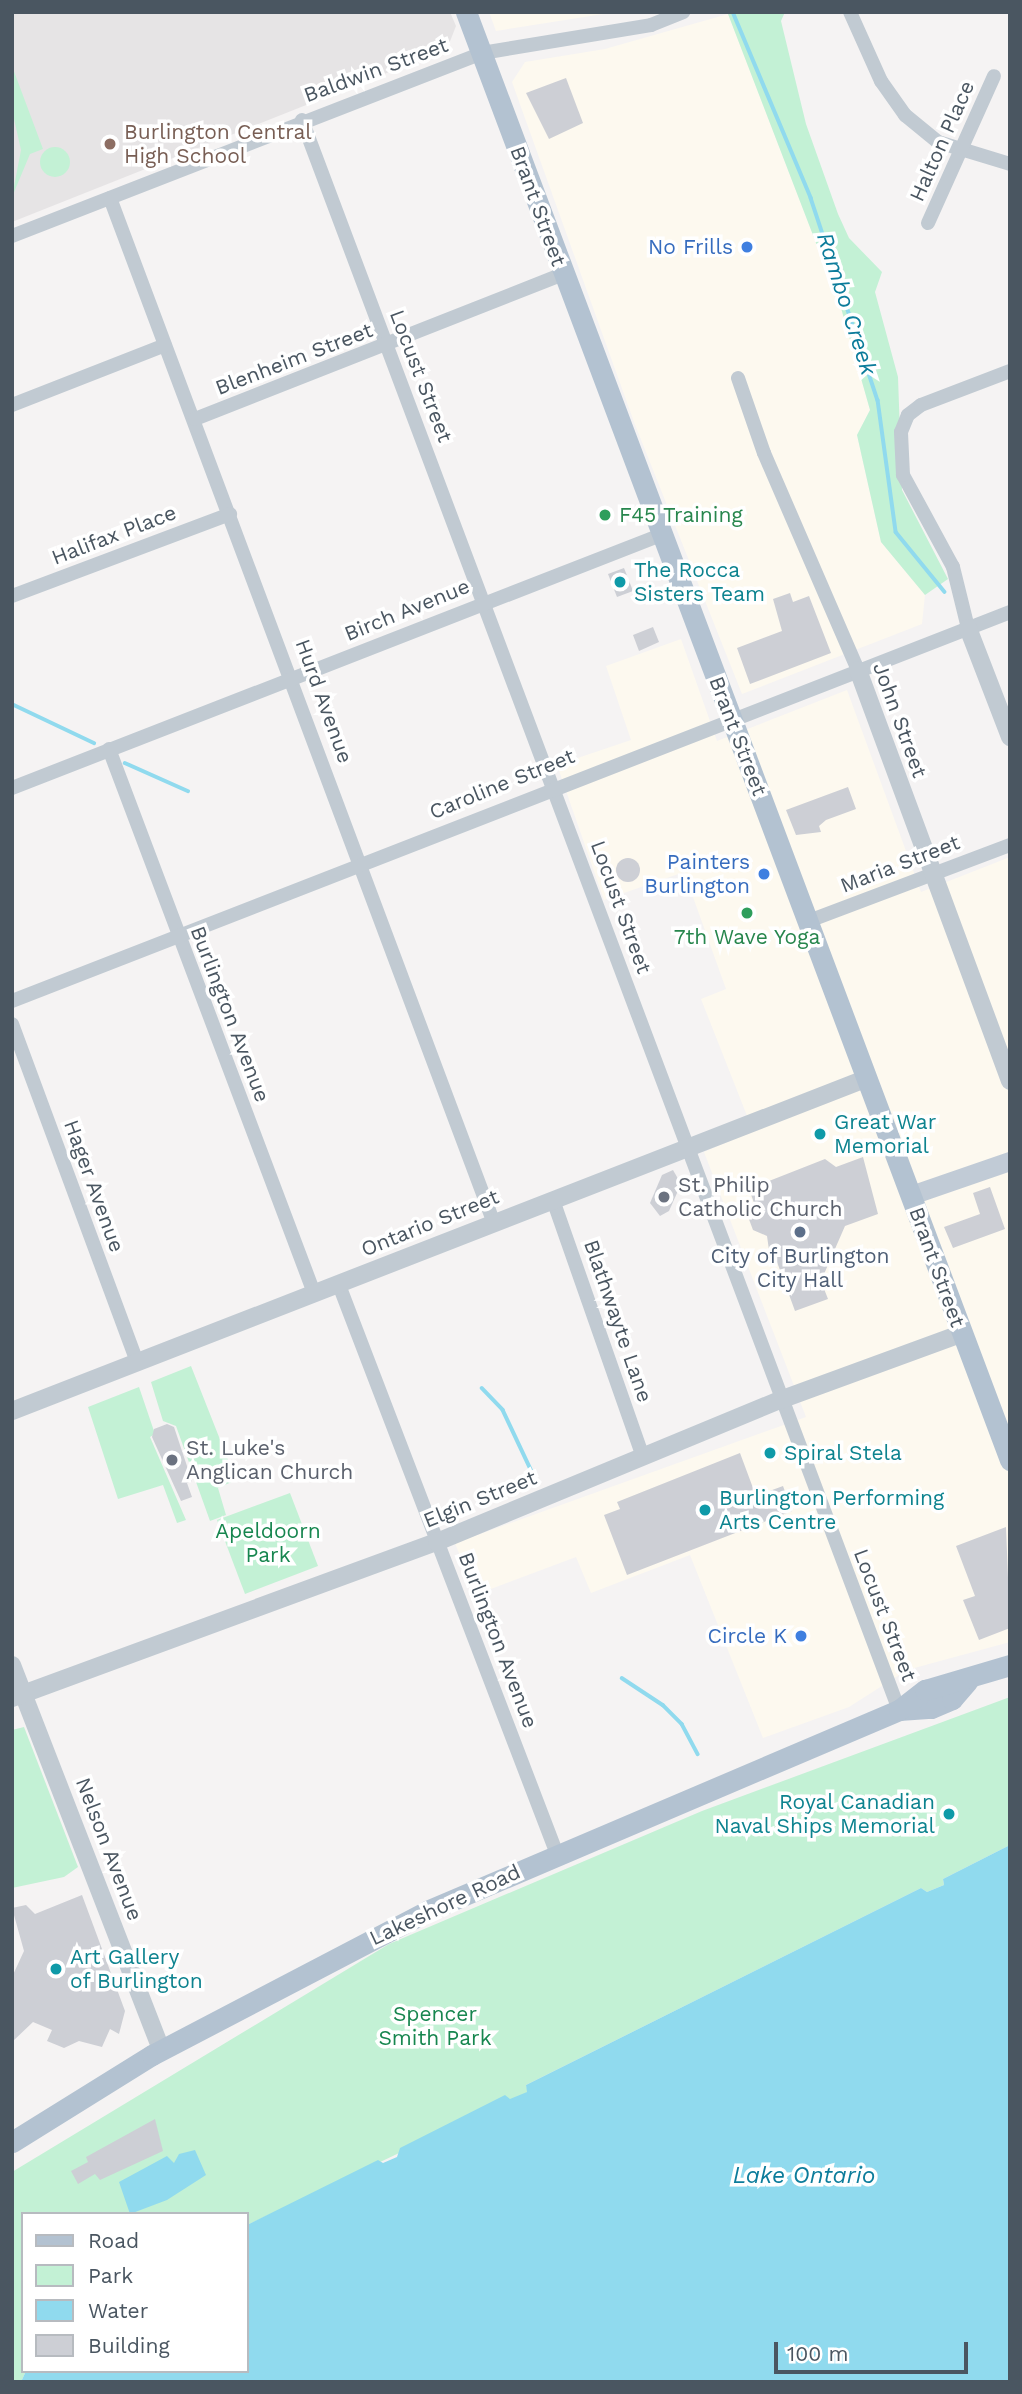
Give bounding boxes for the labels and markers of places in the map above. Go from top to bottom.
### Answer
place label: Burlington Central High School [124,119,312,169]
marker: Burlington Central High School [102,136,118,152]
place label: No Frills [648,234,733,260]
marker: No Frills [739,239,755,255]
place label: F45 Training [619,502,743,528]
marker: F45 Training [597,507,613,523]
place label: The Rocca Sisters Team [634,557,766,607]
marker: The Rocca Sisters Team [612,574,628,590]
place label: Painters Burlington [644,849,750,899]
marker: Painters Burlington [756,866,772,882]
marker: 7th Wave Yoga [739,905,755,921]
place label: 7th Wave Yoga [673,924,821,950]
place label: Great War Memorial [834,1109,937,1159]
marker: Great War Memorial [812,1126,828,1142]
place label: St. Philip Catholic Church [678,1172,843,1222]
marker: St. Philip Catholic Church [656,1189,672,1205]
marker: City of Burlington City Hall [792,1224,808,1240]
place label: City of Burlington City Hall [710,1243,890,1293]
place label: St. Luke's Anglican Church [186,1435,353,1485]
place label: Spiral Stela [784,1440,903,1466]
marker: Spiral Stela [762,1445,778,1461]
marker: St. Luke's Anglican Church [164,1452,180,1468]
place label: Burlington Performing Arts Centre [719,1485,944,1535]
marker: Burlington Performing Arts Centre [697,1502,713,1518]
place label: Circle K [708,1623,787,1649]
marker: Circle K [793,1628,809,1644]
place label: Royal Canadian Naval Ships Memorial [714,1789,935,1839]
marker: Royal Canadian Naval Ships Memorial [941,1806,957,1822]
place label: Art Gallery of Burlington [70,1944,204,1994]
marker: Art Gallery of Burlington [48,1961,64,1977]

